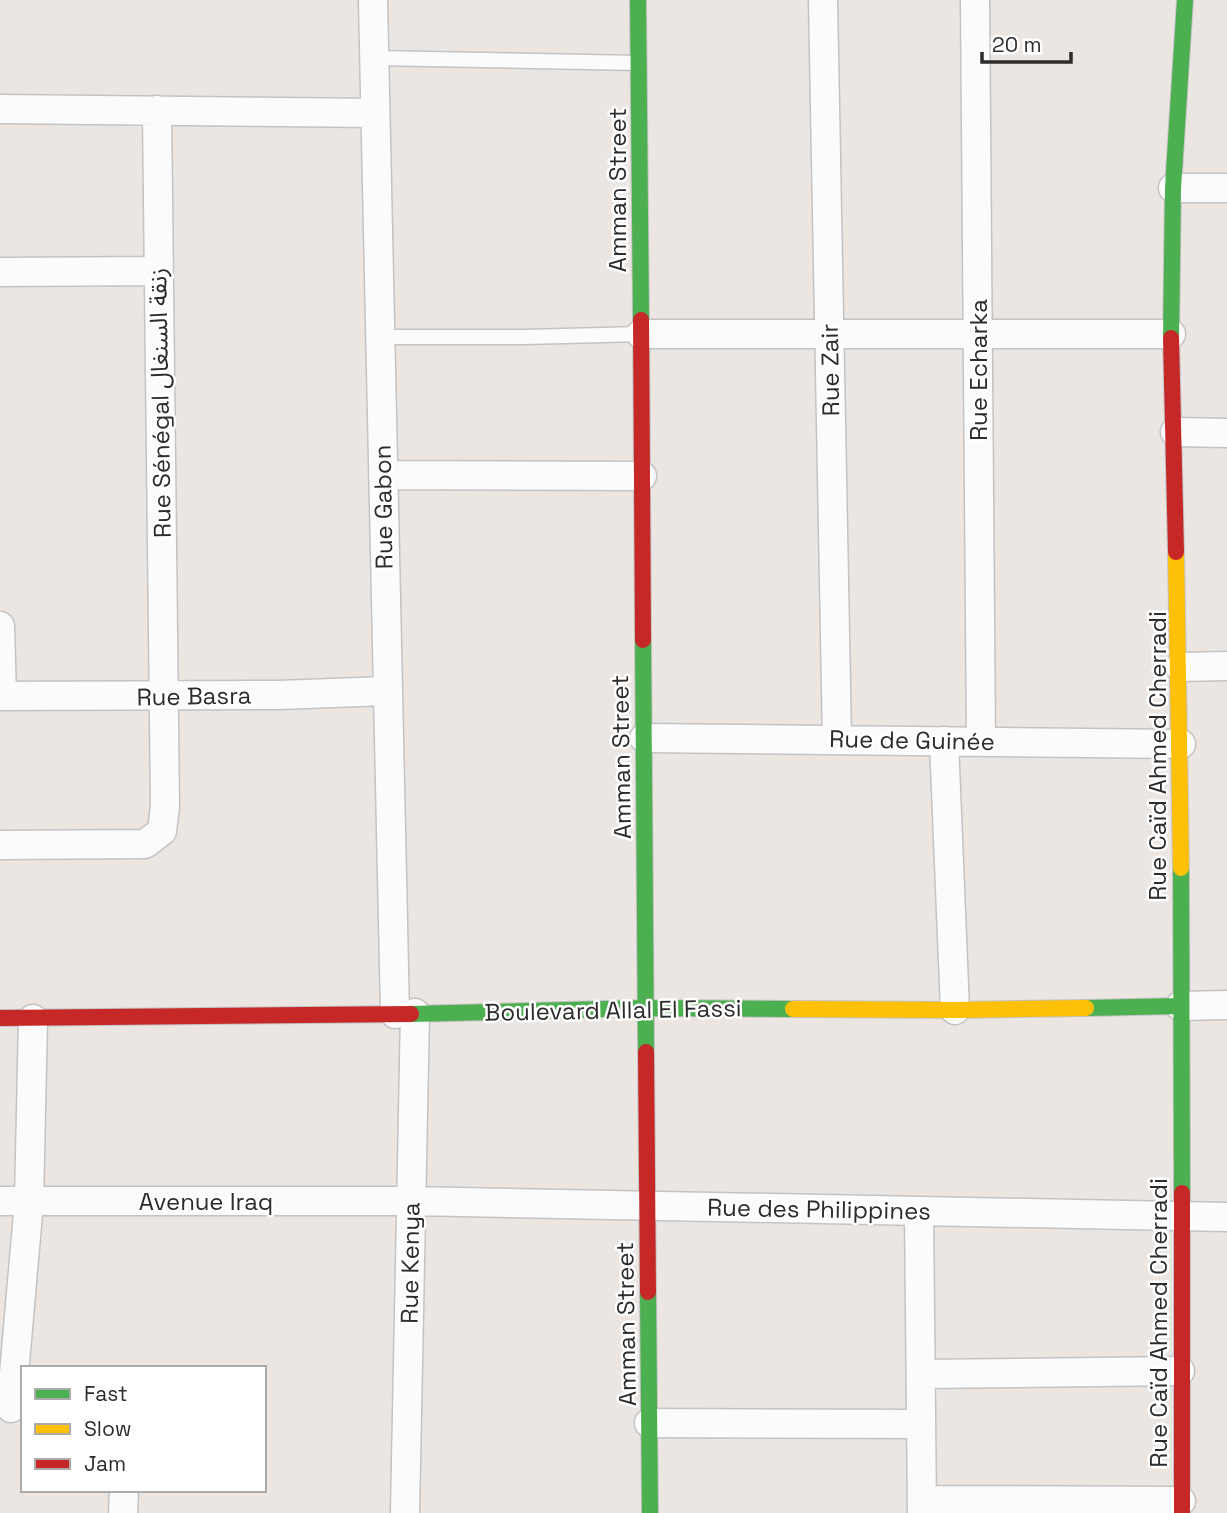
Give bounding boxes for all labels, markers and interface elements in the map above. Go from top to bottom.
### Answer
scale bar [982,21,1071,65]
text: 20 m [992,31,1042,58]
street label: Amman Street [602,108,633,272]
street label: Rue Sénégal زنقة السنغال [142,268,178,538]
street label: Rue Echarka [963,299,994,441]
street label: Rue Zair [814,323,846,417]
street label: Rue Gabon [366,444,400,570]
street label: Rue Caïd Ahmed Cherradi [1142,611,1173,901]
street label: Amman Street [604,675,638,839]
street label: Rue Basra [136,679,252,713]
street label: Rue de Guinée [829,723,995,757]
street label: Boulevard Allal El Fassi [484,992,742,1028]
street label: Rue Caïd Ahmed Cherradi [1143,1178,1174,1468]
street label: Avenue Iraq [139,1186,273,1217]
street label: Rue des Philippines [707,1192,931,1226]
street label: Rue Kenya [393,1202,427,1324]
street label: Amman Street [609,1242,643,1406]
legend [21,1366,266,1492]
text: Fast [84,1380,128,1407]
text: Slow [84,1415,132,1442]
text: Jam [84,1450,126,1477]

